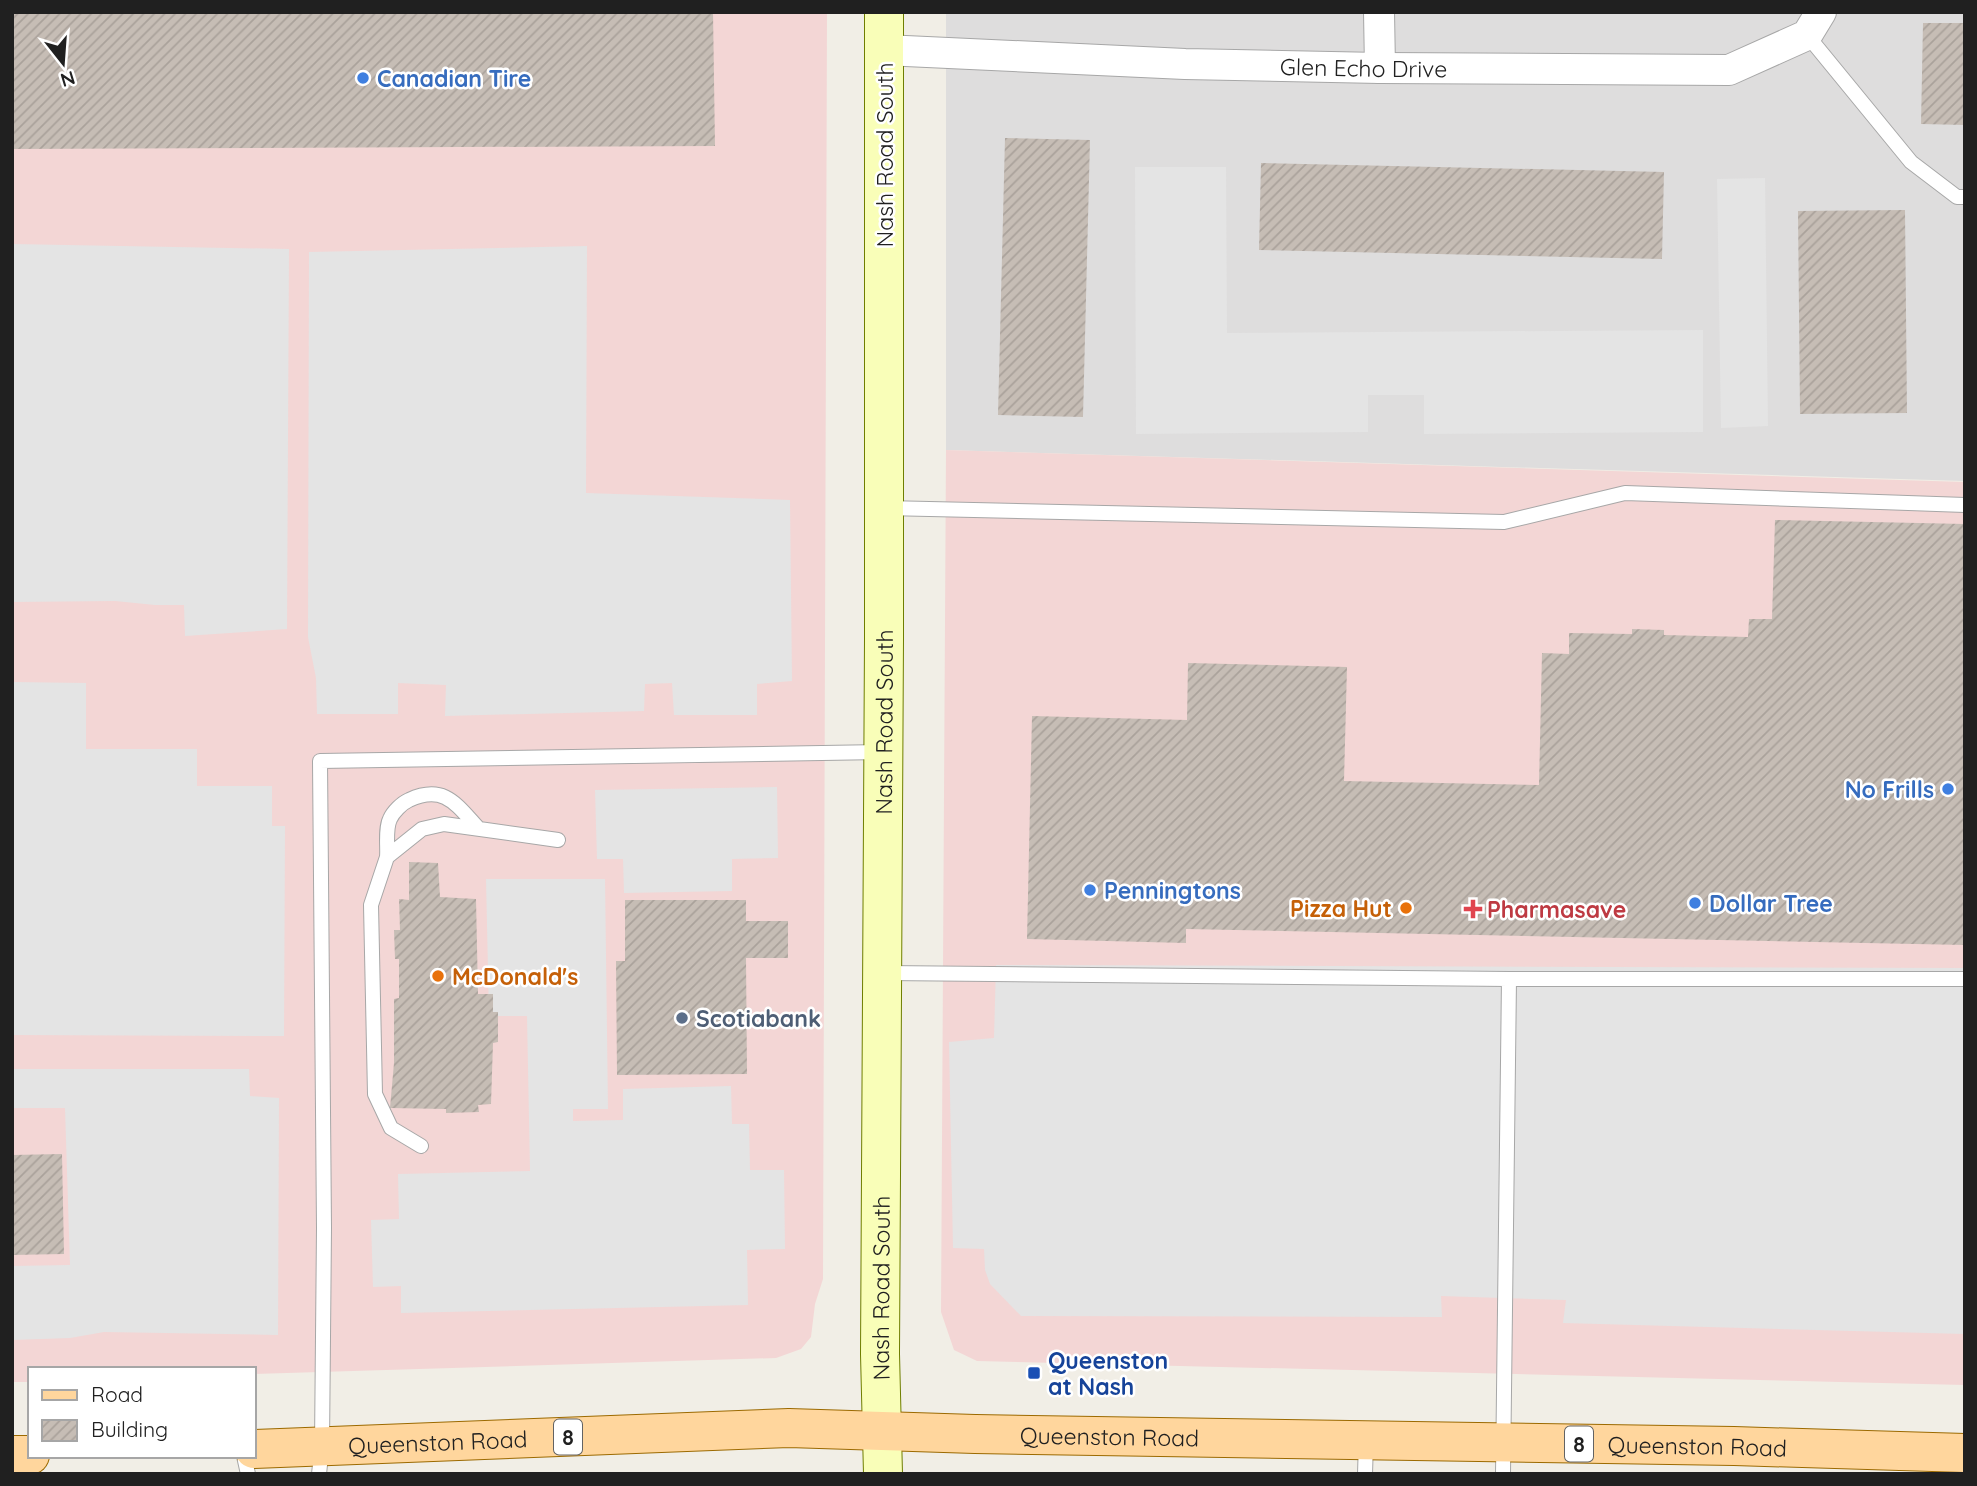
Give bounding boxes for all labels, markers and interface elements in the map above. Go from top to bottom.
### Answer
north arrow [28,28,98,98]
street label: Glen Echo Drive [1280,51,1447,83]
street label: Nash Road South [870,63,899,247]
place label: Canadian Tire [377,64,531,93]
text: N [58,66,78,93]
marker: Canadian Tire [355,70,371,86]
street label: Nash Road South [869,630,899,815]
place label: No Frills [1845,775,1934,804]
marker: No Frills [1940,781,1956,797]
place label: Penningtons [1104,876,1241,905]
marker: Penningtons [1082,882,1098,898]
place label: Dollar Tree [1709,889,1833,918]
place label: Pizza Hut [1290,894,1392,923]
place label: Pharmasave [1487,895,1626,924]
marker: Dollar Tree [1687,895,1703,911]
marker: Pizza Hut [1398,900,1414,916]
marker: Pharmasave [1465,901,1481,917]
place label: McDonald's [452,962,578,991]
marker: McDonald's [430,968,446,984]
place label: Scotiabank [696,1004,821,1033]
marker: Scotiabank [674,1010,690,1026]
street label: Nash Road South [865,1195,895,1381]
place label: Queenston at Nash [1048,1346,1168,1401]
marker: Queenston at Nash [1026,1365,1042,1381]
legend [28,1367,256,1458]
text: Road [91,1381,143,1407]
text: Building [91,1416,168,1442]
road number: 8 [554,1420,582,1454]
street label: Queenston Road [1020,1420,1199,1452]
street label: Queenston Road [348,1424,528,1460]
road number: 8 [1565,1426,1593,1462]
street label: Queenston Road [1608,1430,1787,1462]

